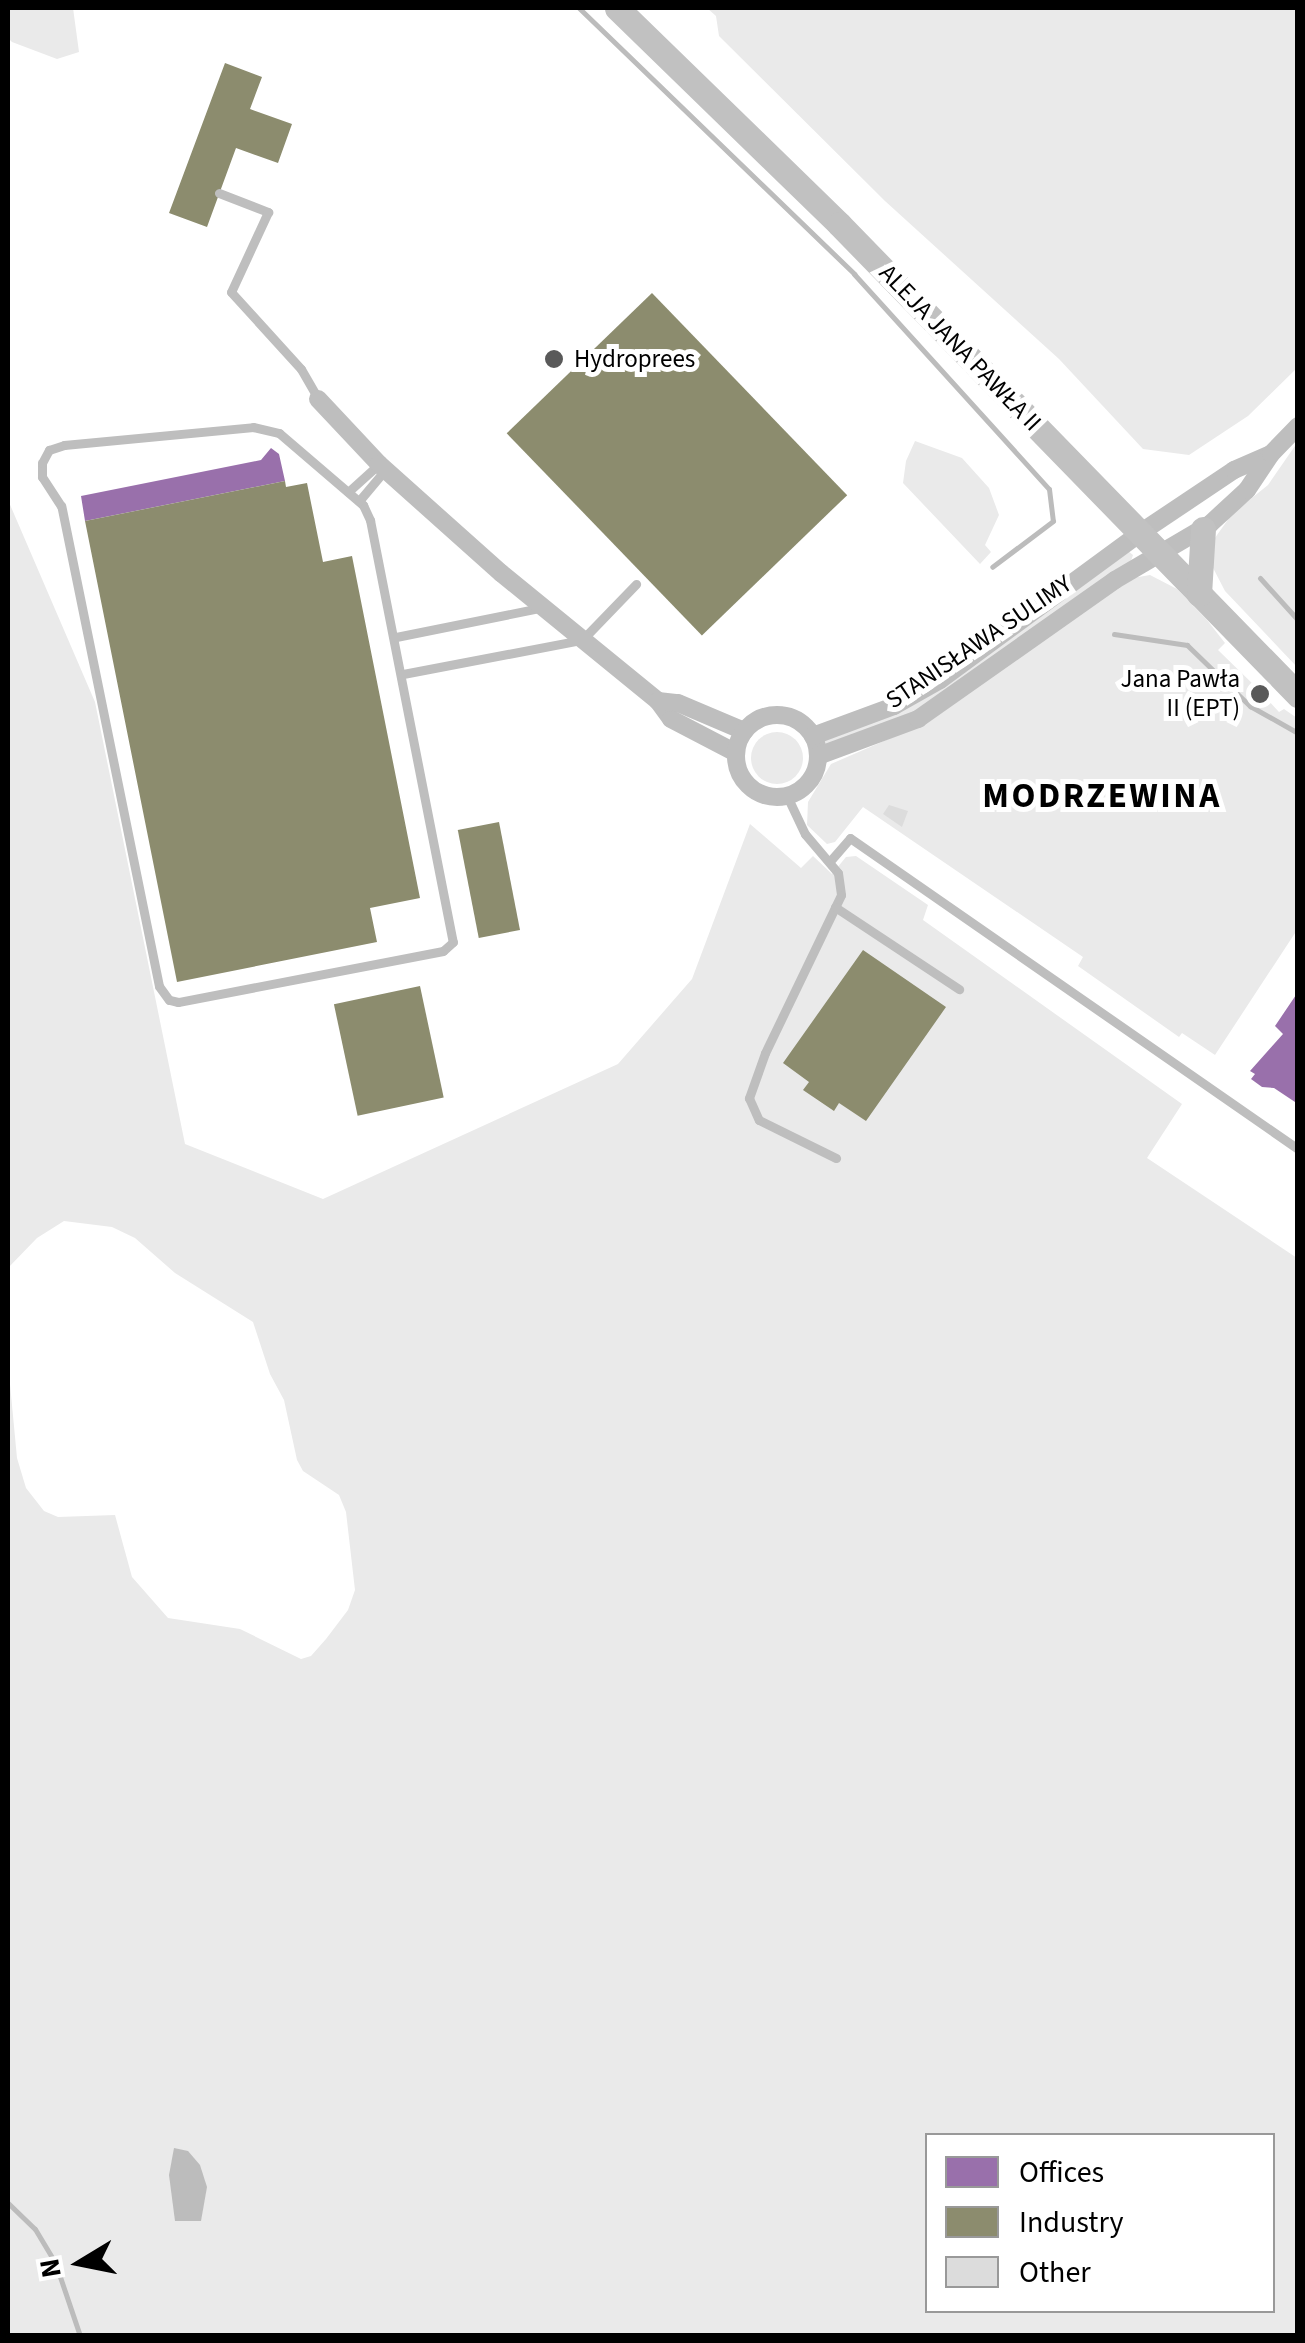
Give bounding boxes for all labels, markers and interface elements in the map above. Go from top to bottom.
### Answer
street label: ALEJA JANA PAWŁA II [873,258,1047,438]
place label: Hydroprees [574,344,695,374]
marker: Hydroprees [543,348,565,370]
street label: STANISŁAWA SULIMY [880,569,1078,715]
place label: Jana Pawła II (EPT) [1120,665,1240,724]
marker: Jana Pawła II (EPT) [1249,683,1271,705]
district label: MODRZEWINA [982,775,1222,817]
legend [925,2133,1275,2313]
text: Offices [1019,2151,1104,2194]
text: Industry [1019,2201,1124,2244]
north arrow [30,2213,130,2313]
text: Other [1019,2251,1091,2294]
text: N [29,2256,72,2281]

